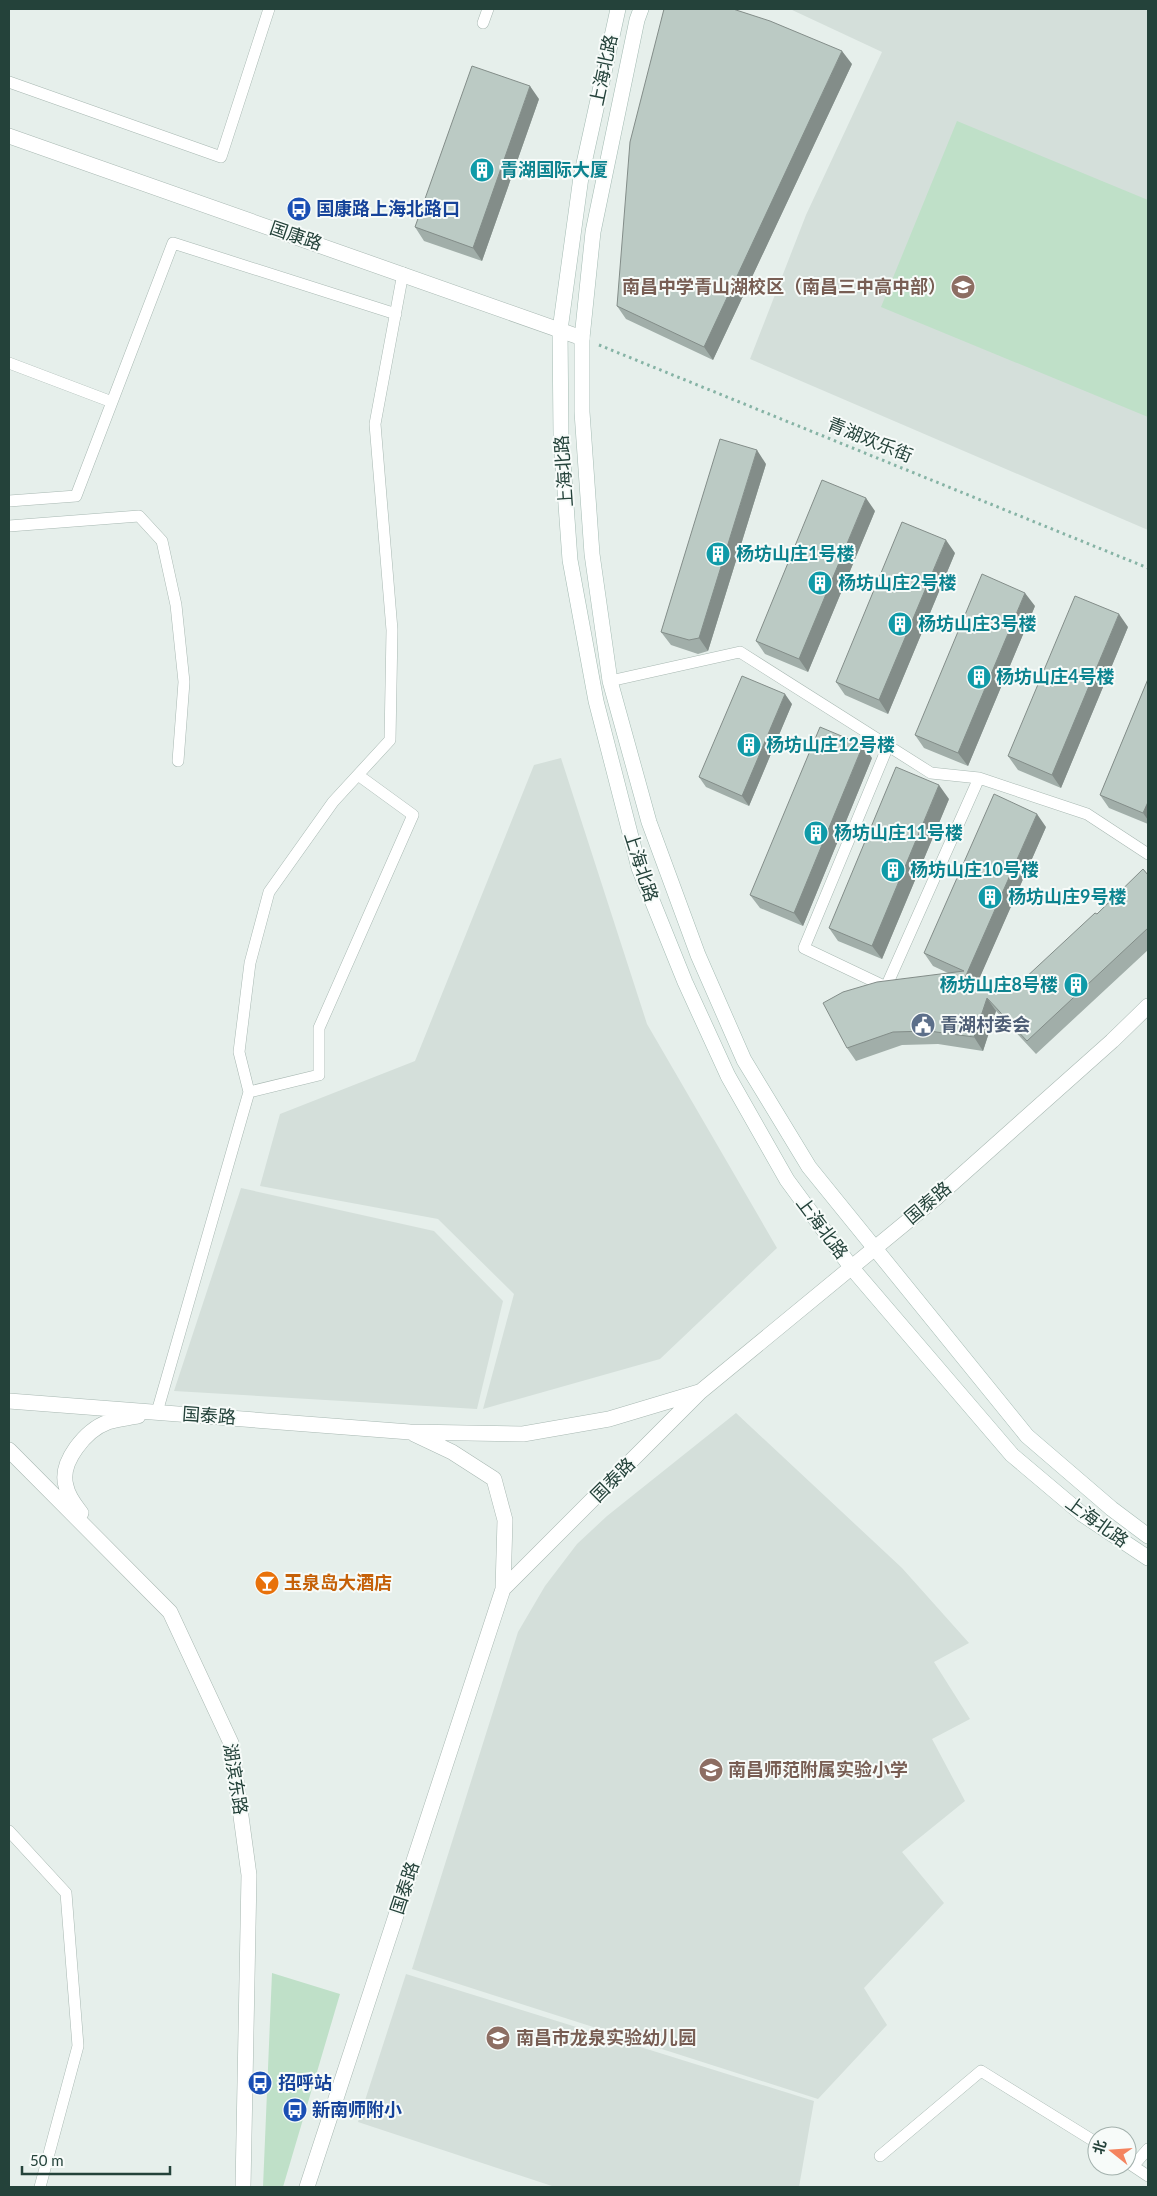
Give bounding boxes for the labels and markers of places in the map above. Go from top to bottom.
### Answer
building icon: 青湖国际大厦 [469,157,495,183]
place label: 青湖国际大厦 [500,158,608,180]
bus stop icon: 国康路上海北路口 [286,196,312,222]
place label: 国康路上海北路口 [316,197,460,219]
school or university icon: 南昌中学青山湖校区（南昌三中高中部） [950,274,976,300]
place label: 南昌中学青山湖校区（南昌三中高中部） [622,275,946,297]
building icon: 杨坊山庄1号楼 [705,541,731,567]
place label: 杨坊山庄1号楼 [736,542,854,564]
building icon: 杨坊山庄2号楼 [807,570,833,596]
place label: 杨坊山庄2号楼 [838,571,956,593]
building icon: 杨坊山庄3号楼 [887,611,913,637]
place label: 杨坊山庄3号楼 [918,612,1036,634]
building icon: 杨坊山庄4号楼 [966,664,992,690]
place label: 杨坊山庄4号楼 [996,665,1114,687]
building icon: 杨坊山庄12号楼 [736,732,762,758]
place label: 杨坊山庄12号楼 [766,733,895,755]
building icon: 杨坊山庄11号楼 [803,820,829,846]
place label: 杨坊山庄11号楼 [834,821,963,843]
building icon: 杨坊山庄10号楼 [880,857,906,883]
place label: 杨坊山庄10号楼 [910,858,1039,880]
building icon: 杨坊山庄9号楼 [977,884,1003,910]
place label: 杨坊山庄9号楼 [1008,885,1126,907]
building icon: 杨坊山庄8号楼 [1063,972,1089,998]
place label: 杨坊山庄8号楼 [940,973,1058,995]
public building icon: 青湖村委会 [910,1012,936,1038]
place label: 青湖村委会 [940,1013,1030,1035]
bar icon: 玉泉岛大酒店 [254,1570,280,1596]
place label: 玉泉岛大酒店 [284,1571,392,1593]
school or university icon: 南昌师范附属实验小学 [698,1757,724,1783]
place label: 南昌师范附属实验小学 [728,1758,908,1780]
school or university icon: 南昌市龙泉实验幼儿园 [485,2025,511,2051]
place label: 南昌市龙泉实验幼儿园 [516,2026,696,2048]
bus stop icon: 招呼站 [247,2070,273,2096]
place label: 招呼站 [278,2071,332,2093]
bus stop icon: 新南师附小 [282,2097,308,2123]
place label: 新南师附小 [312,2098,402,2120]

